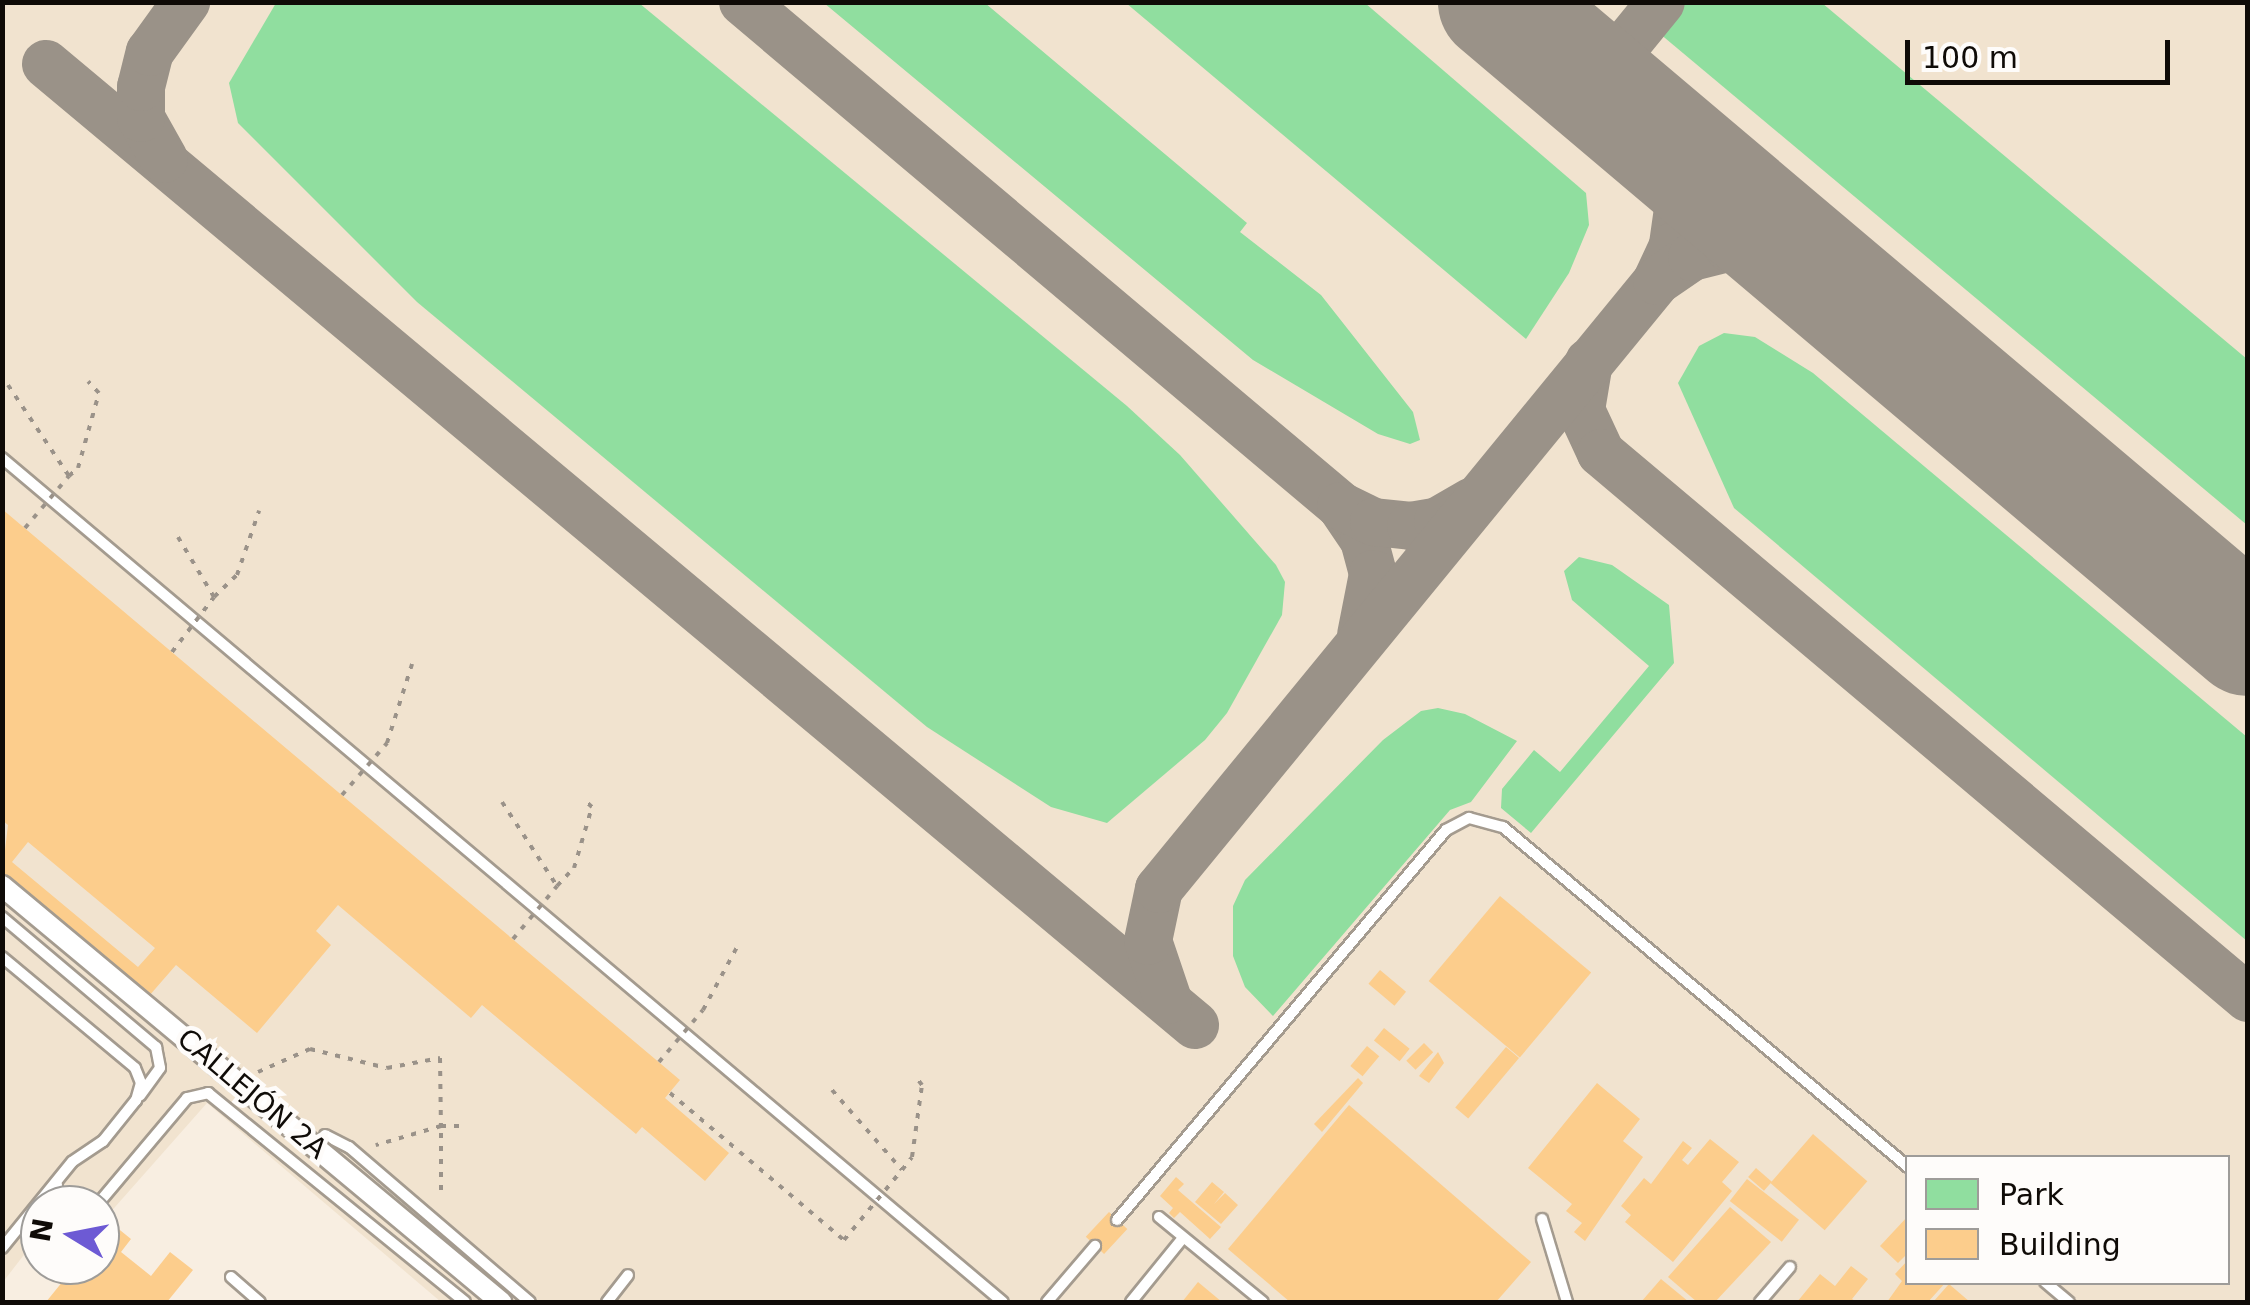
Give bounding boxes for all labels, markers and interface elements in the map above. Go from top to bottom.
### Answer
scale bar [1910,20,2175,82]
text: 100 m [1922,40,2018,75]
street label: CALLEJÓN 2A [170,1022,334,1166]
legend [1905,1155,2230,1285]
text: Park [1999,1177,2064,1212]
north arrow [20,1185,120,1285]
text: N [24,1216,60,1244]
text: Building [1999,1227,2121,1262]

